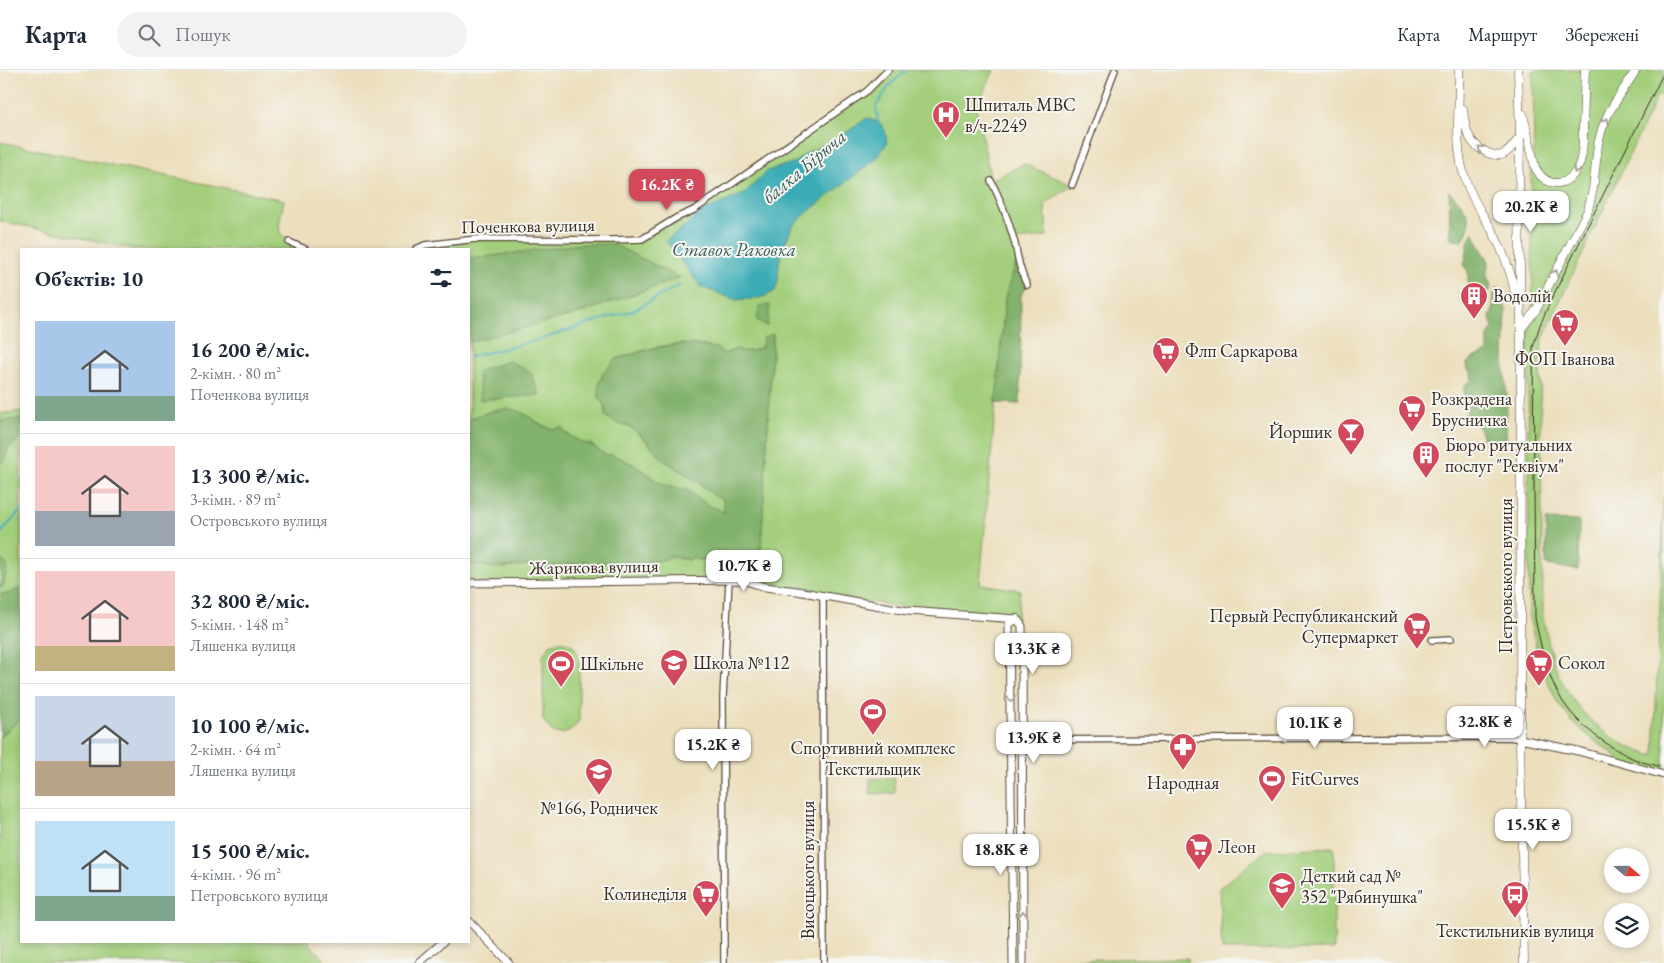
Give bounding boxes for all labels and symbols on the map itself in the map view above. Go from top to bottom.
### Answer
place label: Шпиталь МВС в/ч-2249 [965,93,1076,137]
hospital icon: Шпиталь МВС в/ч-2249 [931,100,961,139]
one-way arrow [1599,117,1610,126]
water label: балка Бірюча [757,124,852,209]
one-way arrow [1477,145,1486,155]
one-way arrow [1572,164,1582,173]
pin: 16.2K ₴ [621,168,713,211]
pin: 20.2K ₴ [1485,190,1577,233]
street label: Поченкова вулиця [461,213,595,238]
water label: Ставок Раковка [672,237,796,262]
one-way arrow [1549,269,1559,278]
building icon: Водолій [1459,281,1489,320]
place label: Водолій [1493,284,1552,307]
supermarket icon: ФОП Іванова [1550,308,1580,347]
supermarket icon: Флп Саркарова [1151,336,1181,375]
place label: Флп Саркарова [1185,339,1299,362]
place label: ФОП Іванова [1515,347,1616,370]
place label: Розкрадена Брусничка [1431,387,1513,431]
supermarket icon: Розкрадена Брусничка [1397,394,1427,433]
bar icon: Йоршик [1336,417,1366,456]
place label: Йоршик [1269,420,1332,443]
place label: Бюро ритуальних послуг "Реквіум" [1445,433,1573,477]
building icon: Бюро ритуальних послуг "Реквіум" [1411,440,1441,479]
street label: Петровського вулиця [1494,498,1517,654]
pin: 10.7K ₴ [698,550,790,592]
street label: Жарикова вулиця [528,554,659,579]
place label: Первый Республиканский Супермаркет [1209,604,1399,648]
supermarket icon: Первый Республиканский Супермаркет [1402,611,1432,650]
pin: 13.3K ₴ [987,632,1079,675]
school or university icon: Школа №112 [659,648,689,687]
supermarket icon: Сокол [1524,648,1554,687]
sports icon: Шкільне [546,649,576,688]
place label: Школа №112 [693,651,790,674]
place label: Сокол [1558,651,1605,674]
place label: Шкільне [580,652,644,675]
one-way arrow [1006,696,1016,703]
sports icon: Спортивний комплекс Текстильщик [858,697,888,736]
pin: 10.1K ₴ [1269,706,1361,749]
pin: 32.8K ₴ [1439,706,1531,748]
pin: 13.9K ₴ [988,722,1080,764]
pin: 15.2K ₴ [667,728,759,771]
pharmacy icon: Народная [1168,732,1198,771]
place label: Спортивний комплекс Текстильщик [790,736,956,780]
school or university icon: №166, Родничек [584,757,614,796]
sports icon: FitCurves [1257,764,1287,803]
place label: FitCurves [1291,767,1359,790]
place label: Народная [1147,771,1219,794]
place label: №166, Родничек [540,796,658,819]
street label: Висоцького вулиця [796,801,819,939]
pin: 15.5K ₴ [1487,808,1579,851]
supermarket icon: Леон [1184,832,1214,871]
pin: 18.8K ₴ [955,834,1047,876]
place label: Леон [1218,835,1256,858]
north arrow [1604,848,1649,892]
place label: Деткий сад № 352 "Рябинушка" [1301,864,1423,908]
school or university icon: Деткий сад № 352 "Рябинушка" [1267,871,1297,910]
supermarket icon: Колинеділя [691,879,721,918]
bus stop icon: Текстильників вулиця [1500,880,1530,919]
place label: Колинеділя [603,882,687,905]
one-way arrow [1018,910,1028,918]
place label: Текстильників вулиця [1436,919,1594,942]

